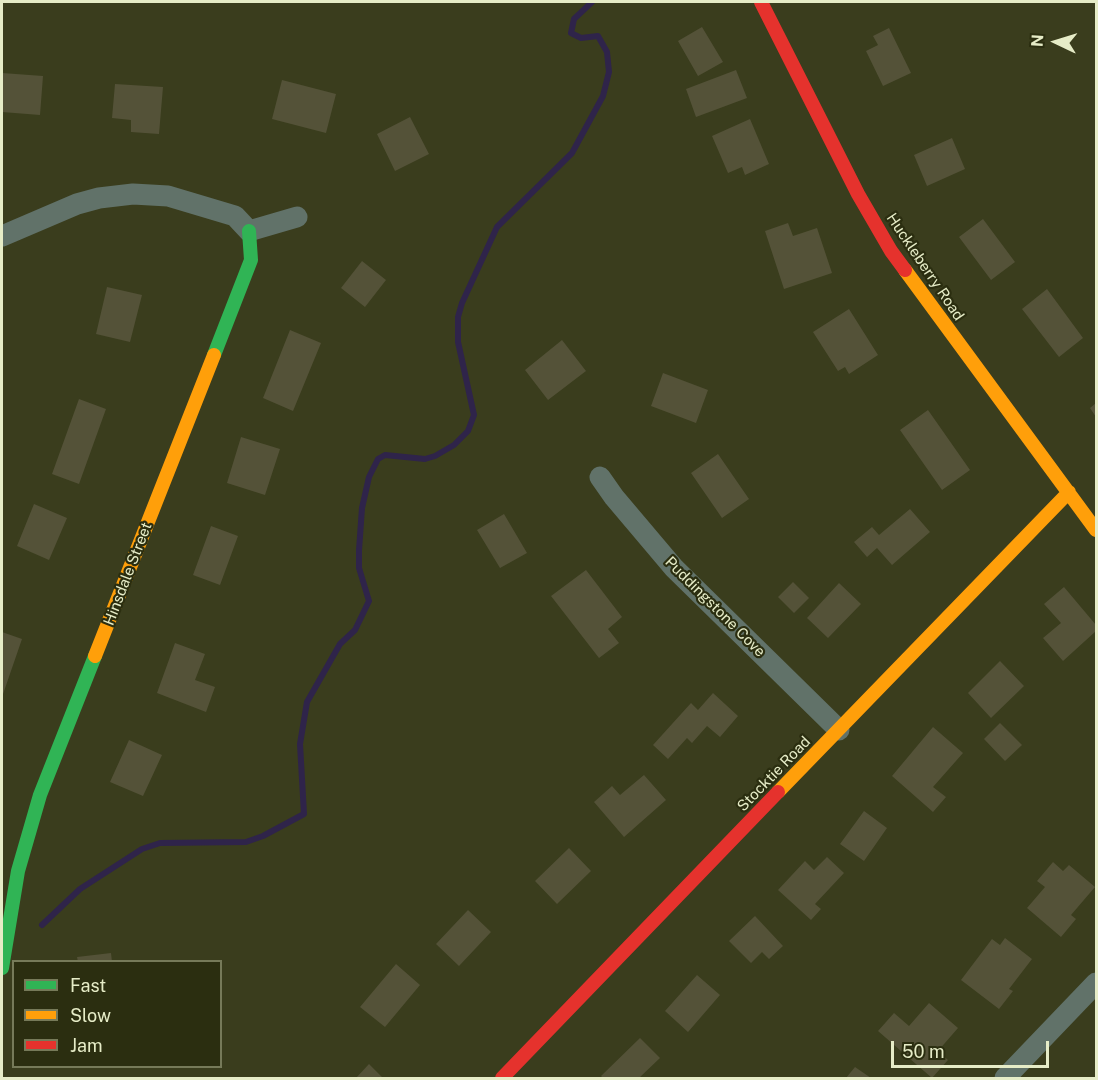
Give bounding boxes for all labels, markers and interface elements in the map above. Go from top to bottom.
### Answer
north arrow [1026,12,1086,72]
text: N [1028,34,1047,48]
street label: Huckleberry Road [882,210,968,324]
street label: Hinsdale Street [100,520,156,628]
street label: Puddingstone Cove [661,553,769,661]
street label: Stocktie Road [734,733,814,815]
legend [12,960,222,1068]
text: Fast [70,975,106,996]
text: Slow [70,1005,111,1026]
scale bar [894,1029,1052,1067]
text: Jam [70,1035,103,1056]
text: 50 m [902,1041,945,1062]

